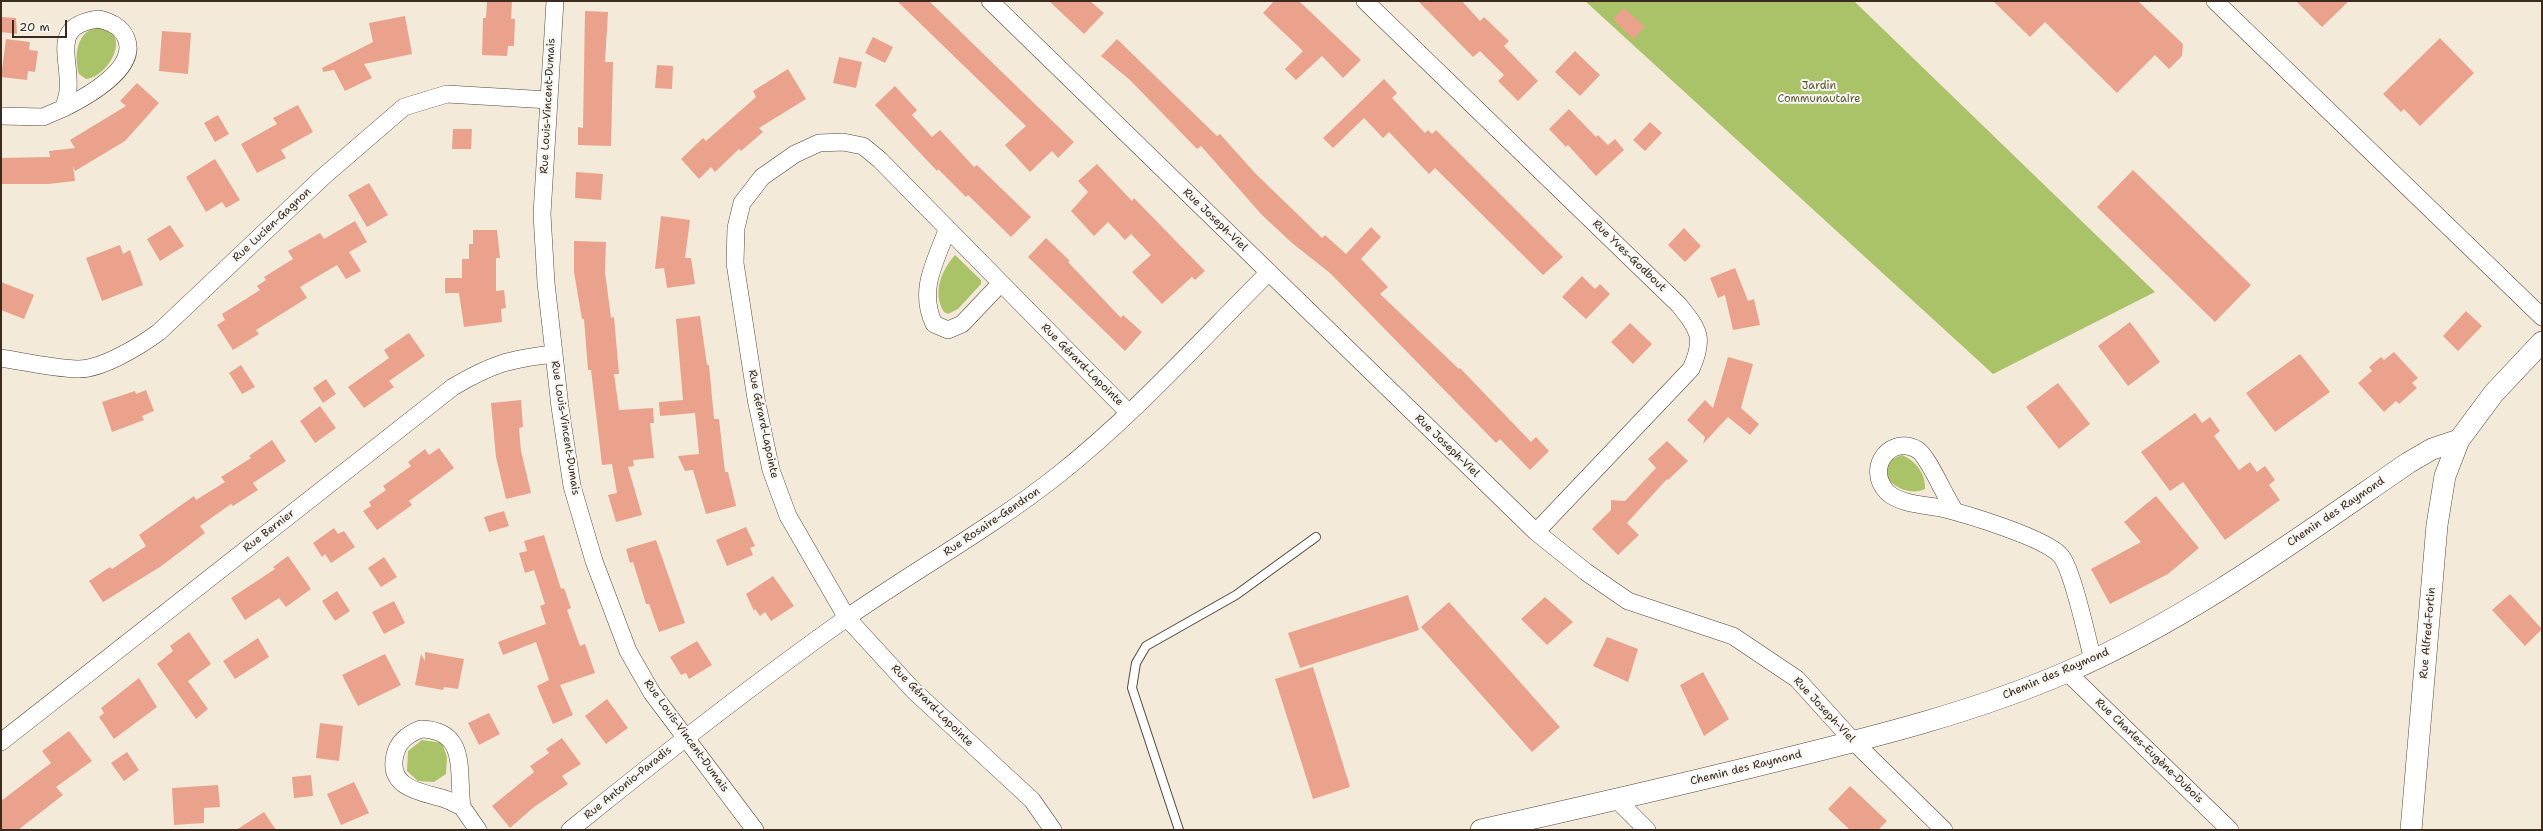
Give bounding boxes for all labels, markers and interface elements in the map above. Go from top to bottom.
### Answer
scale bar [14,12,69,38]
text: 20 m [19,19,50,35]
street label: Rue Louis-Vincent-Dumais [538,38,558,174]
park label: Jardin Communautaire [1777,79,1861,105]
street label: Rue Lucien-Gagnon [230,185,314,265]
street label: Rue Joseph-Viel [1180,186,1250,254]
street label: Rue Yves-Godbout [1589,217,1669,295]
street label: Rue Gérard-Lapointe [1038,321,1126,409]
street label: Rue Louis-Vincent-Dumais [548,360,582,496]
street label: Rue Gérard-Lapointe [745,368,781,480]
street label: Rue Joseph-Viel [1412,412,1482,480]
street label: Chemin des Raymond [2285,475,2387,549]
street label: Rue Rosaire-Gendron [941,485,1043,559]
street label: Rue Bernier [241,507,297,555]
street label: Rue Alfred-Fortin [2417,587,2439,679]
street label: Chemin des Raymond [2001,646,2111,702]
street label: Rue Gérard-Lapointe [888,662,976,750]
street label: Rue Joseph-Viel [1790,675,1858,745]
street label: Rue Louis-Vincent-Dumais [641,677,731,795]
street label: Rue Charles-Eugène-Dubois [2092,696,2206,806]
street label: Rue Antonio-Paradis [582,744,674,822]
street label: Chemin des Raymond [1689,748,1803,788]

